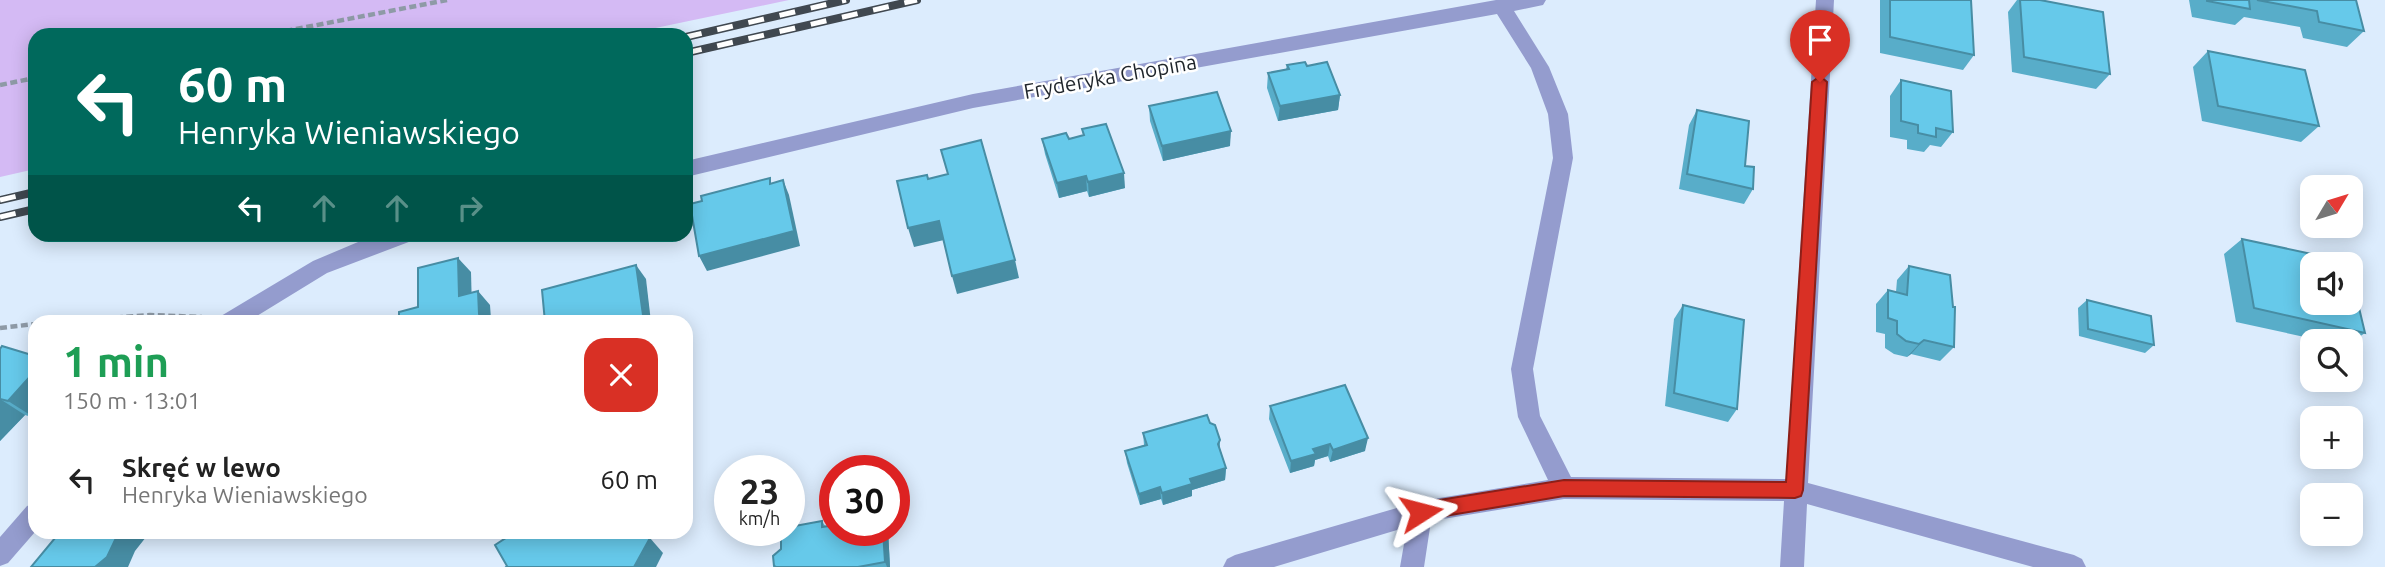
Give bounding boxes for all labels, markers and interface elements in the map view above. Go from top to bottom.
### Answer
pin [1790,10,1850,82]
icon: arrive [1801,21,1839,59]
street label: Fryderyka Chopina [1022,49,1198,103]
icon: left [63,56,154,147]
text: 60 m [178,56,287,111]
text: Henryka Wieniawskiego [178,114,520,150]
north arrow [2300,175,2362,238]
map controls [2300,175,2363,546]
icon: left [232,189,270,227]
icon: ahead [305,189,343,227]
icon: ahead [378,189,416,227]
icon: right [451,189,489,227]
button: sound [2300,252,2363,315]
button: search [2300,329,2363,392]
text: 1 min [63,338,169,385]
button: close [584,338,658,412]
text: 150 m · 13:01 [63,388,201,413]
button: + [2300,406,2363,469]
text: Skręć w lewo [122,453,281,482]
speed limit sign: 30 [819,455,910,546]
icon: left [63,461,101,499]
text: 60 m [600,465,658,494]
text: 23 [740,471,779,511]
position arrow [1384,475,1458,549]
text: Henryka Wieniawskiego [122,482,368,507]
button: − [2300,483,2363,546]
text: km/h [739,508,780,528]

